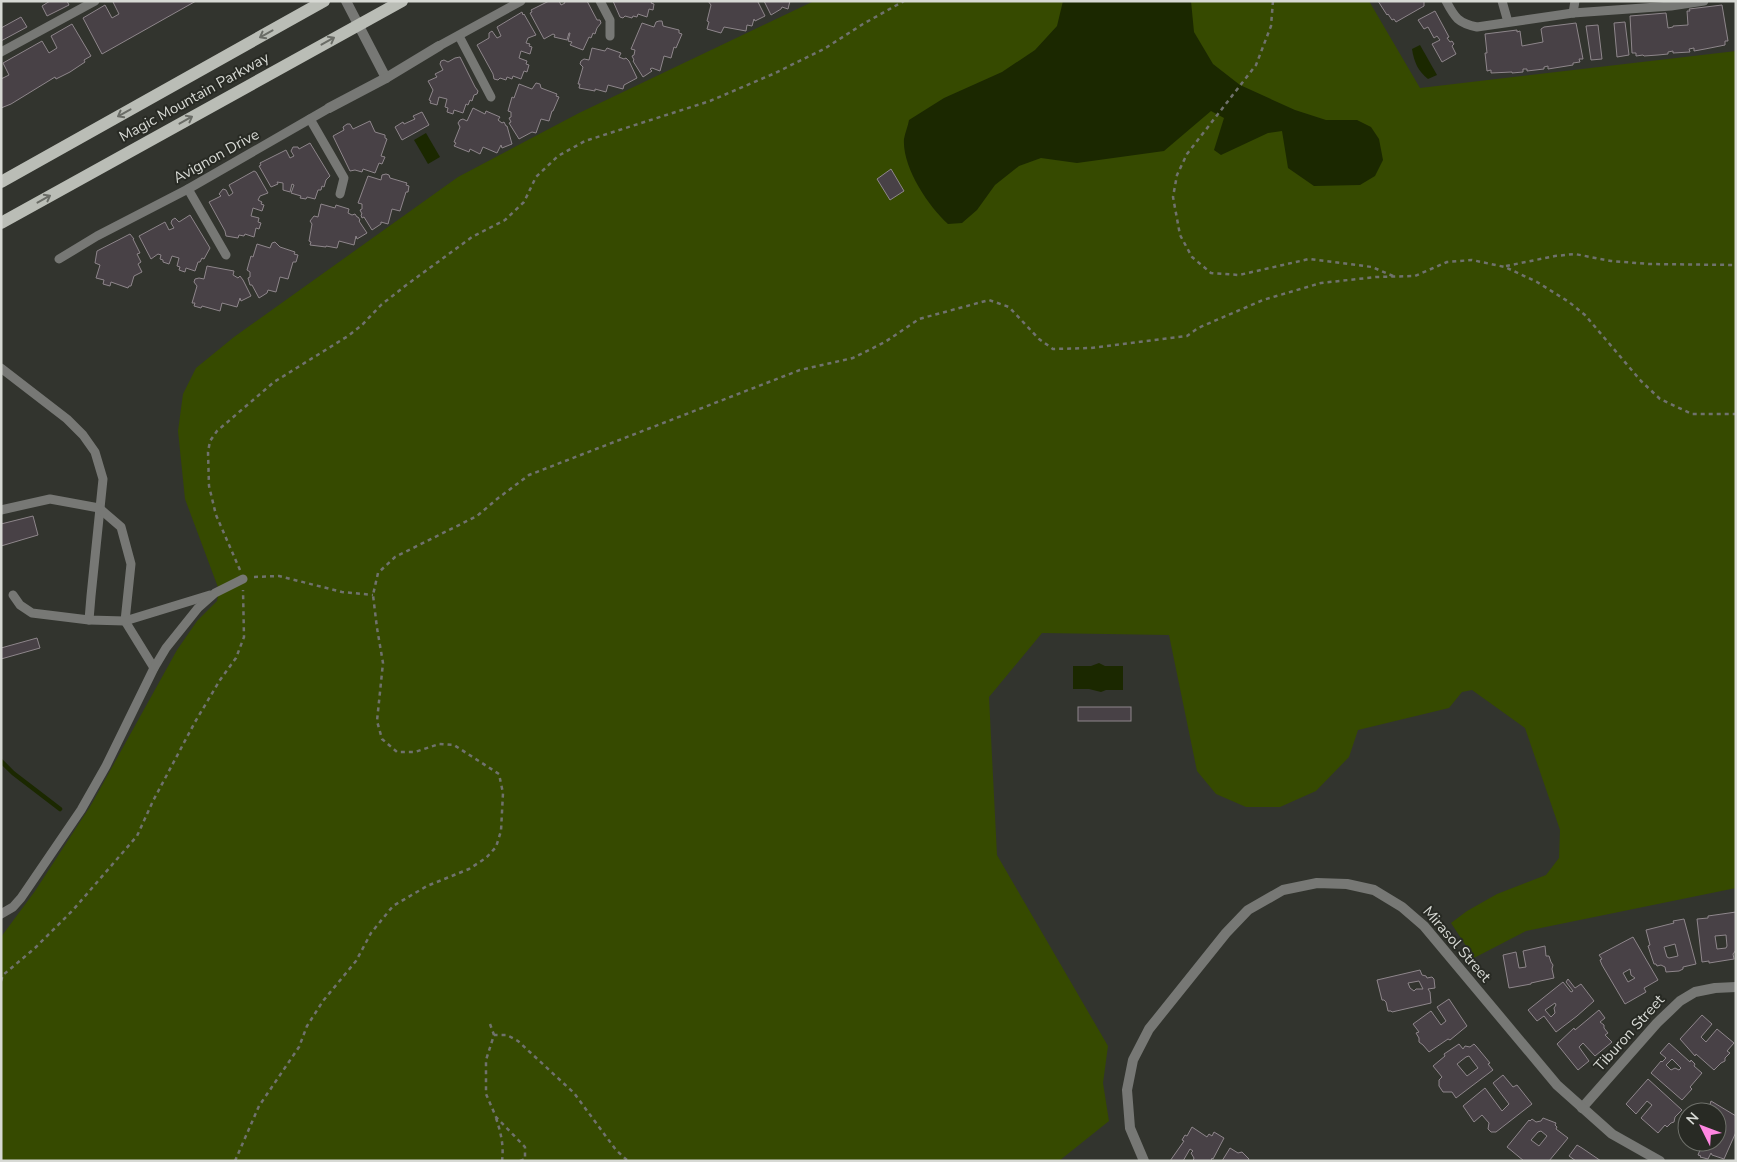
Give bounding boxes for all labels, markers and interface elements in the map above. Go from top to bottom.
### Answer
one-way arrow [260,29,274,39]
one-way arrow [320,36,335,46]
street label: Magic Mountain Parkway [115,47,273,147]
one-way arrow [117,108,132,118]
one-way arrow [178,115,193,124]
street label: Avignon Drive [169,124,263,188]
one-way arrow [36,194,51,203]
street label: Mirasol Street [1419,902,1496,987]
street label: Tiburon Street [1589,990,1669,1076]
north arrow [1677,1102,1727,1152]
text: N [1682,1108,1703,1129]

